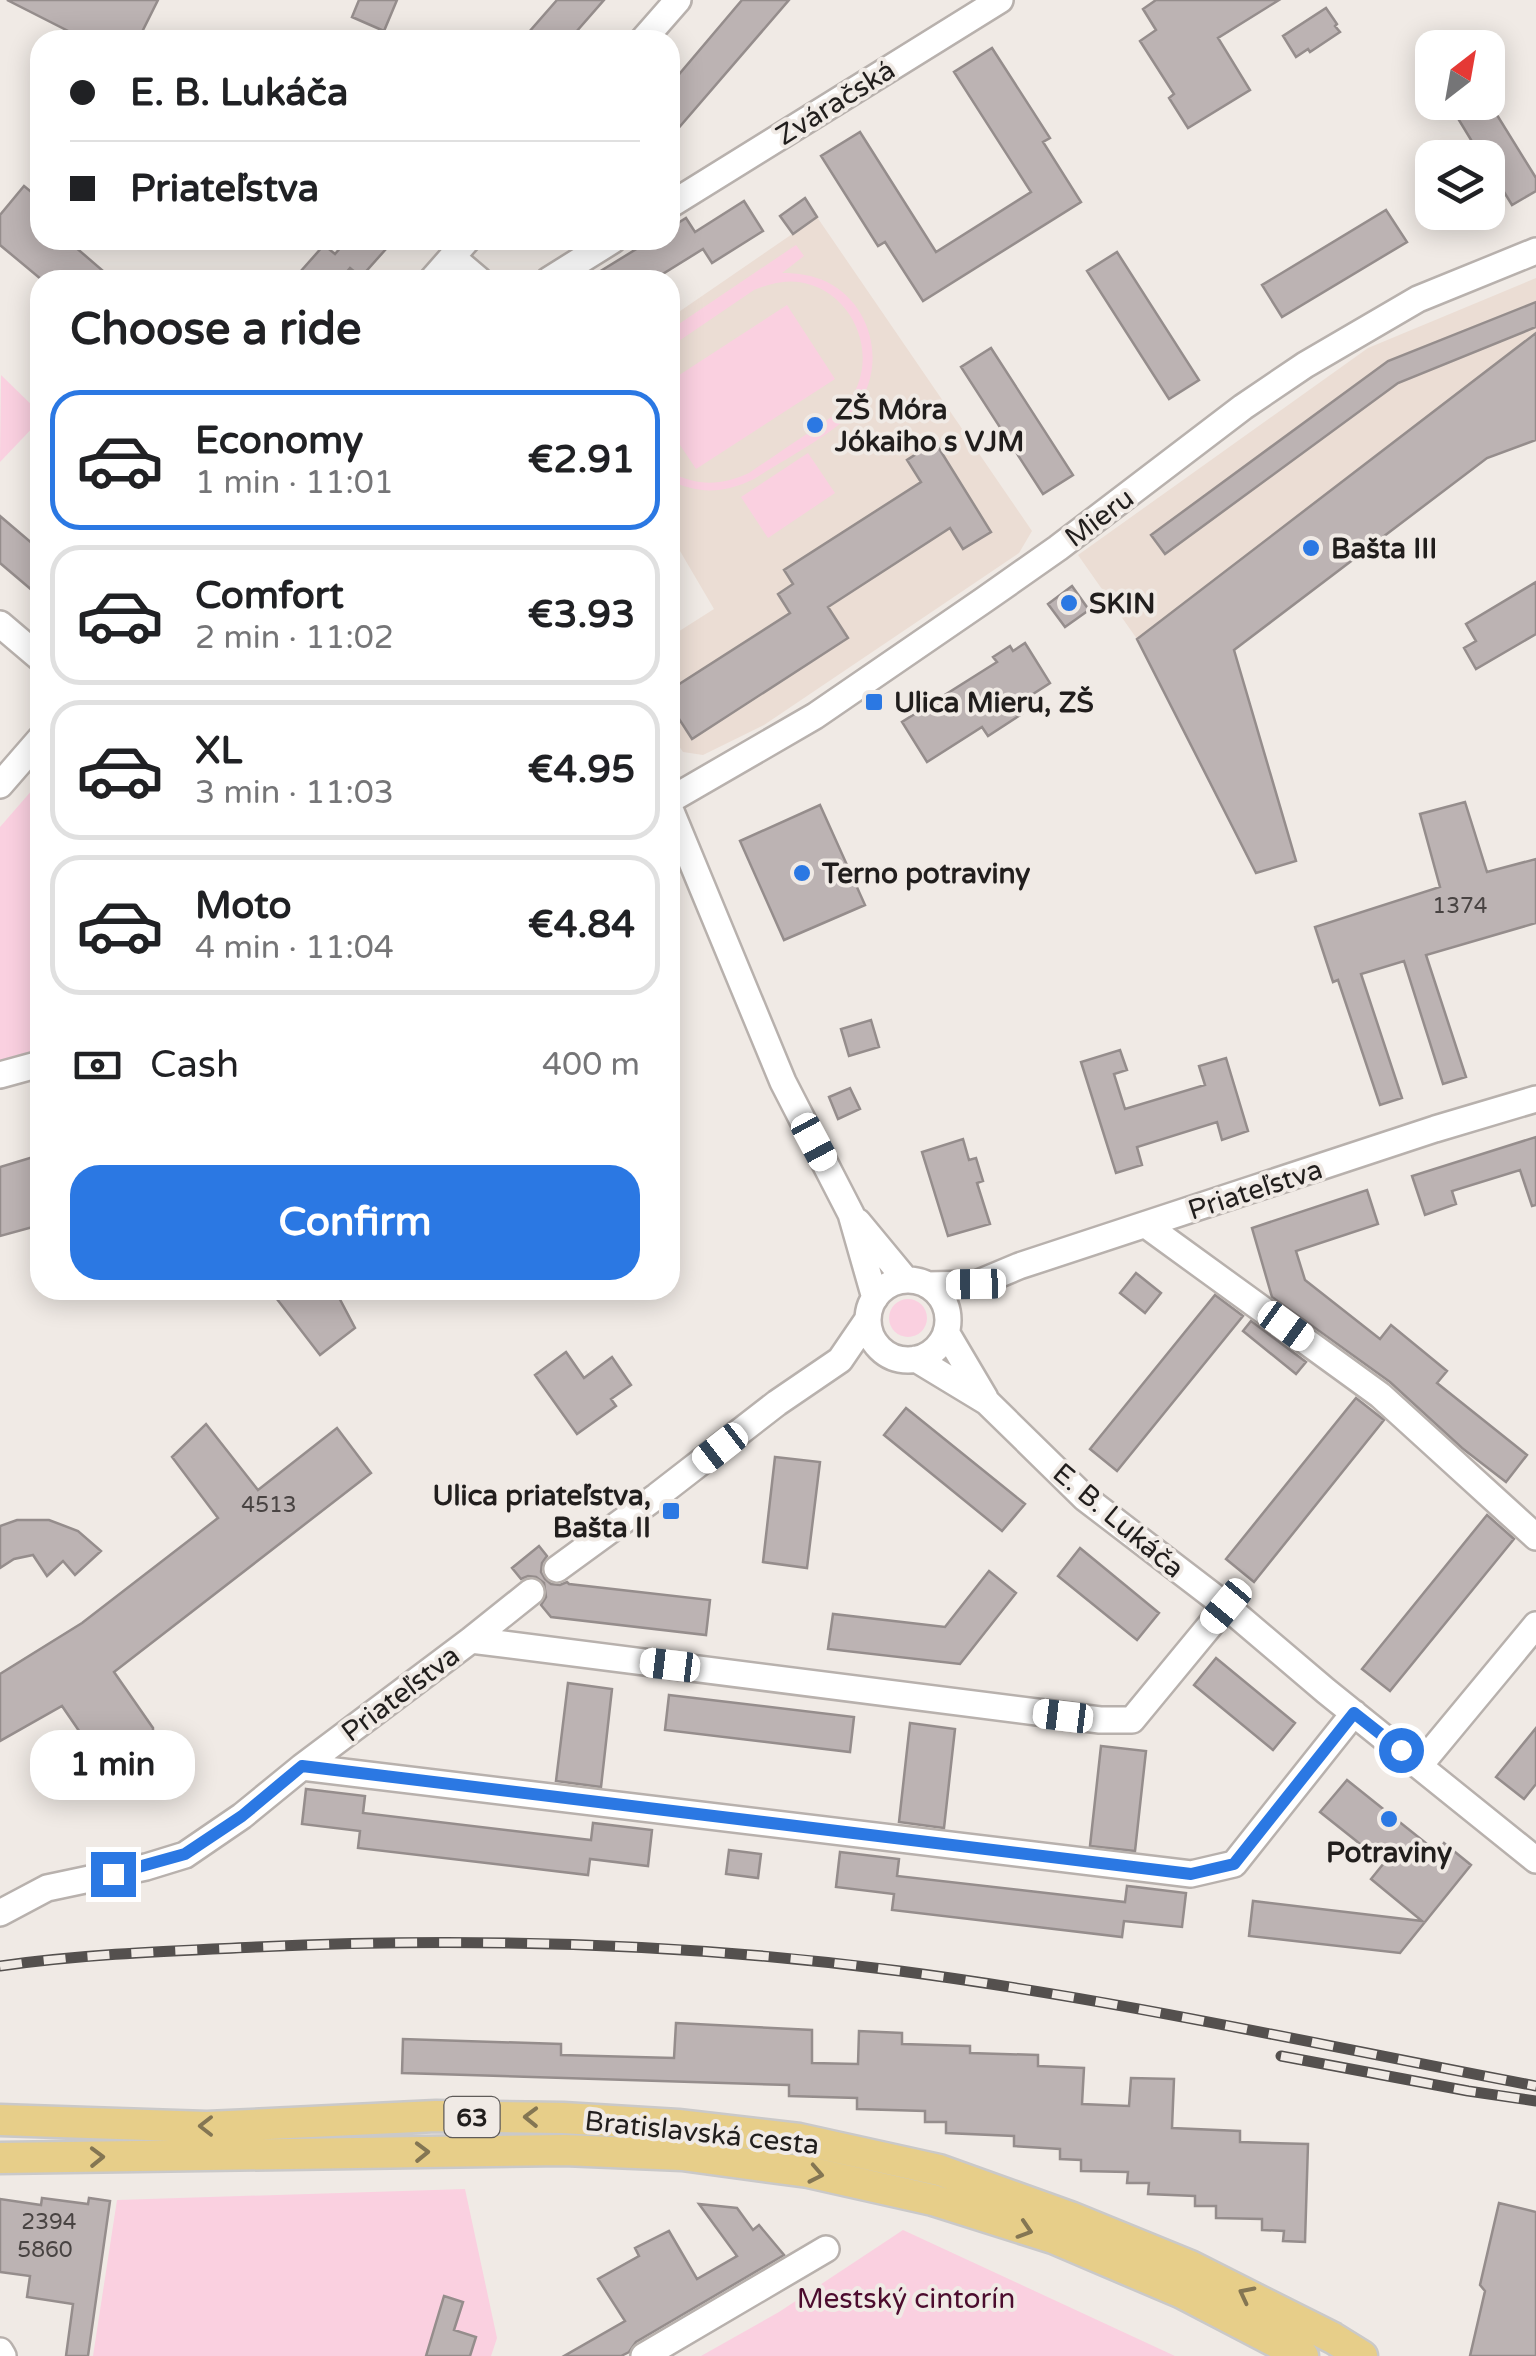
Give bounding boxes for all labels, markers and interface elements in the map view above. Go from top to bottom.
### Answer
north arrow [1415,30,1505,120]
map controls [1415,30,1505,230]
street label: Zváračská [770,53,901,153]
text: E. B. Lukáča [130,70,348,116]
button: layers [1415,140,1505,230]
text: Priateľstva [130,166,319,212]
text: Choose a ride [70,303,361,357]
place label: ZŠ Móra Jókaiho s VJM [834,393,1024,459]
marker: ZŠ Móra Jókaiho s VJM [804,414,826,436]
icon: car [75,415,165,505]
text: Economy [195,418,363,464]
text: €2.91 [528,437,635,483]
text: 1 min · 11:01 [195,464,394,502]
street label: Mieru [1058,481,1141,555]
place label: Bašta III [1331,532,1437,566]
marker: Bašta III [1300,537,1322,559]
icon: car [75,570,165,660]
text: Comfort [195,573,344,619]
place label: SKIN [1089,587,1155,621]
text: €3.93 [528,592,635,638]
marker: SKIN [1058,592,1080,614]
text: 2 min · 11:02 [195,619,394,657]
place label: Ulica Mieru, ZŠ [894,686,1094,720]
marker: Ulica Mieru, ZŠ [863,691,885,713]
icon: car [75,725,165,815]
text: XL [195,728,242,774]
text: €4.95 [528,747,635,793]
text: 3 min · 11:03 [195,774,394,812]
place label: Terno potraviny [821,857,1030,891]
marker: Terno potraviny [791,862,813,884]
icon: car [75,880,165,970]
text: Moto [195,883,291,929]
house number: 1374 [1432,893,1488,919]
text: €4.84 [528,902,635,948]
text: 4 min · 11:04 [195,929,394,967]
icon: cash [70,1038,125,1093]
text: Cash [150,1042,239,1088]
text: 400 m [542,1046,640,1084]
car [787,1108,841,1176]
street label: Priateľstva [1184,1152,1327,1228]
button: Confirm [70,1165,640,1280]
car [946,1268,1006,1300]
car [1253,1296,1319,1356]
car [687,1418,753,1478]
street label: E. B. Lukáča [1046,1456,1191,1585]
place label: Ulica priateľstva, Bašta II [433,1479,651,1545]
house number: 4513 [241,1492,297,1518]
marker: Ulica priateľstva, Bašta II [660,1500,682,1522]
car [1195,1573,1257,1639]
street label: Priateľstva [335,1638,466,1749]
car [638,1646,702,1684]
car [1031,1697,1095,1735]
route start [1379,1728,1424,1773]
callout: 1 min [31,1729,196,1799]
text: 1 min [70,1746,155,1784]
marker: Potraviny [1378,1808,1400,1830]
place label: Potraviny [1326,1836,1452,1870]
route end [91,1852,136,1897]
road number: 63 [444,2097,500,2137]
street label: Bratislavská cesta [583,2104,821,2162]
one-way arrow [523,2106,538,2128]
one-way arrow [198,2115,214,2137]
one-way arrow [415,2141,431,2162]
one-way arrow [90,2146,106,2167]
one-way arrow [807,2162,824,2183]
house number: 2394 [21,2209,77,2235]
one-way arrow [1016,2218,1033,2238]
house number: 5860 [17,2237,73,2263]
park label: Mestský cintorín [797,2282,1015,2316]
one-way arrow [1239,2287,1257,2306]

